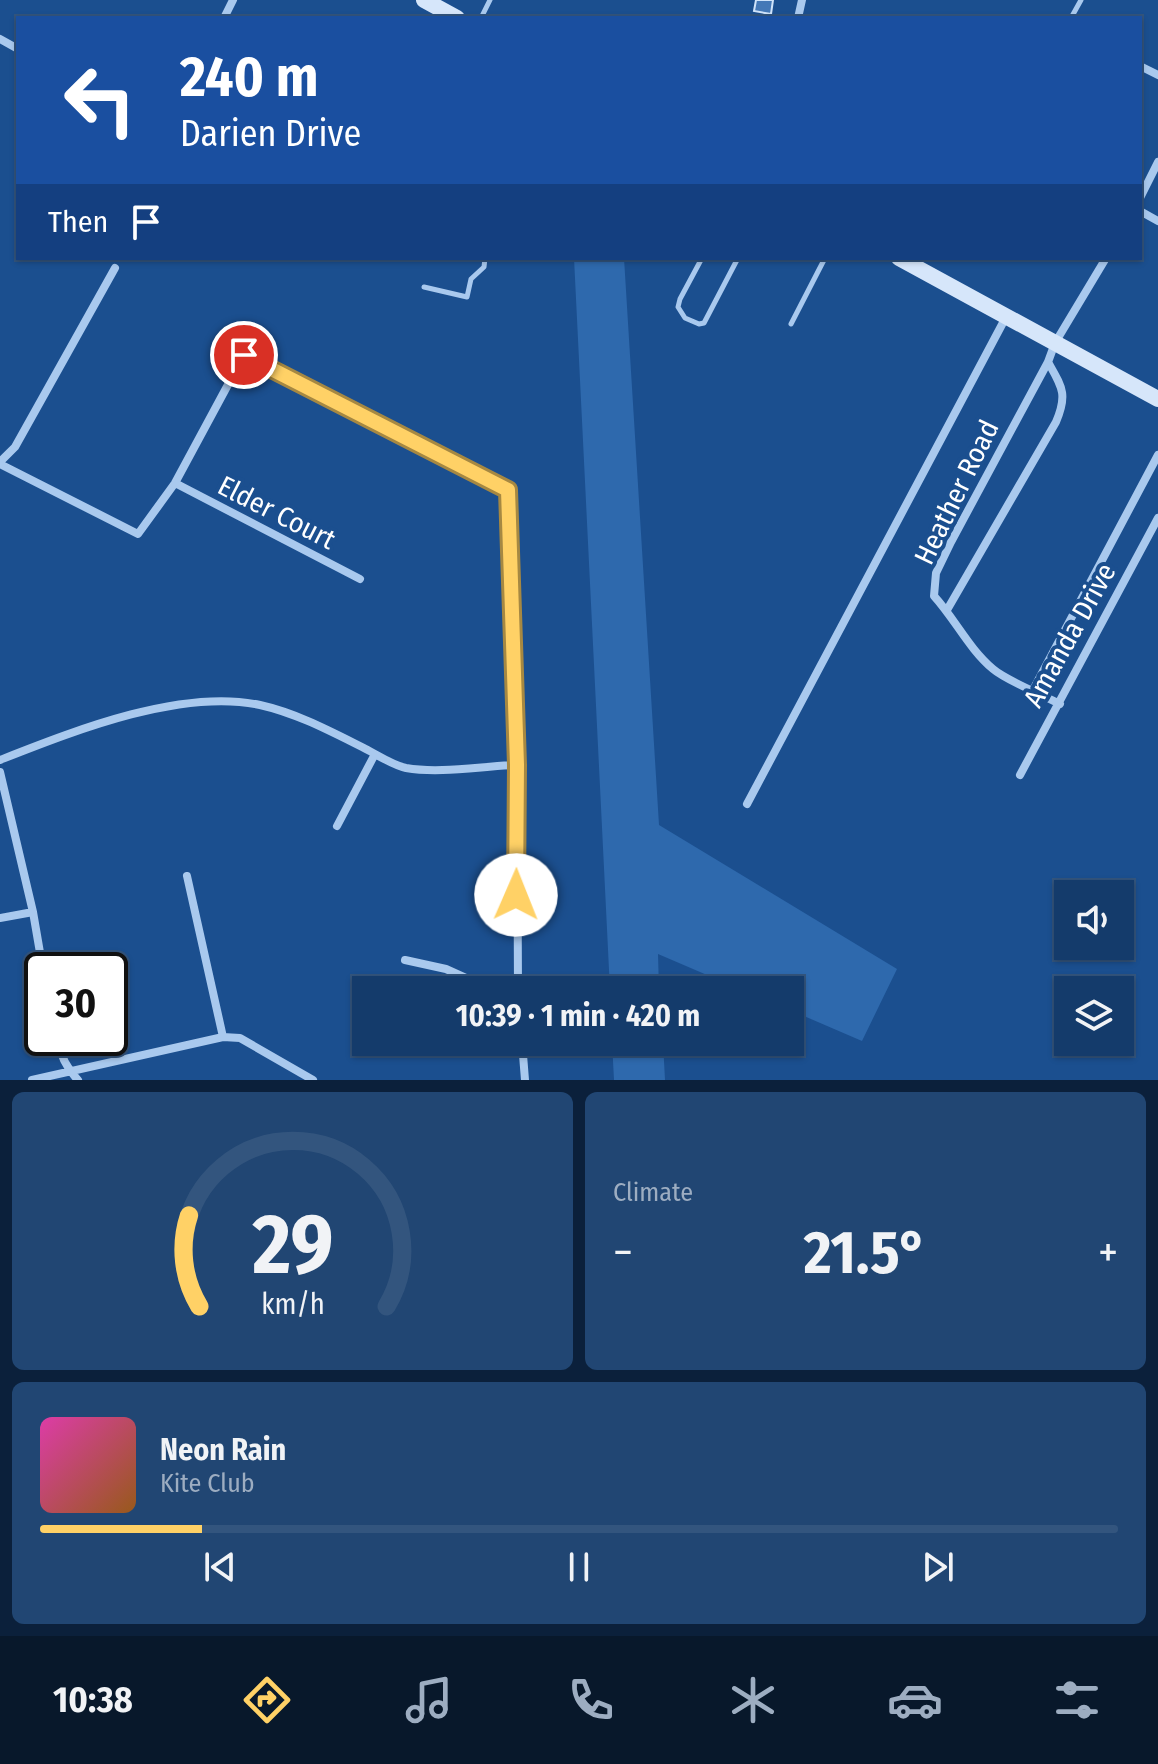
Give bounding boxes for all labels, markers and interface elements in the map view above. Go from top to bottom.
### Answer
text: 240 m [180,44,319,111]
icon: left [48,48,152,152]
text: Darien Drive [180,112,361,156]
icon: arrive [124,200,168,244]
text: Then [48,204,108,240]
pin [210,321,278,389]
icon: arrive [222,333,266,377]
street label: Heather Road [907,415,1006,570]
street label: Elder Court [213,469,342,556]
street label: Amanda Drive [1016,558,1122,713]
position arrow [474,853,558,937]
map controls [1054,880,1134,1056]
button: sound [1054,880,1134,960]
speed limit sign: 30 [24,952,128,1056]
button: layers [1054,976,1134,1056]
text: 10:39 · 1 min · 420 m [456,998,700,1034]
text: Climate [613,1177,693,1208]
text: 29 [251,1195,333,1295]
text: 21.5° [804,1217,927,1289]
text: − [613,1226,633,1279]
text: + [1098,1226,1118,1279]
text: km/h [261,1287,324,1322]
text: Neon Rain [160,1432,286,1468]
text: Kite Club [160,1468,255,1499]
icon: previous [198,1545,242,1589]
icon: pause [557,1545,601,1589]
icon: next [916,1545,960,1589]
icon: directions [239,1672,295,1728]
icon: music [401,1672,457,1728]
icon: phone [563,1672,619,1728]
icon: climate [725,1672,781,1728]
icon: car [887,1672,943,1728]
icon: filters [1049,1672,1105,1728]
text: 10:38 [53,1678,133,1722]

